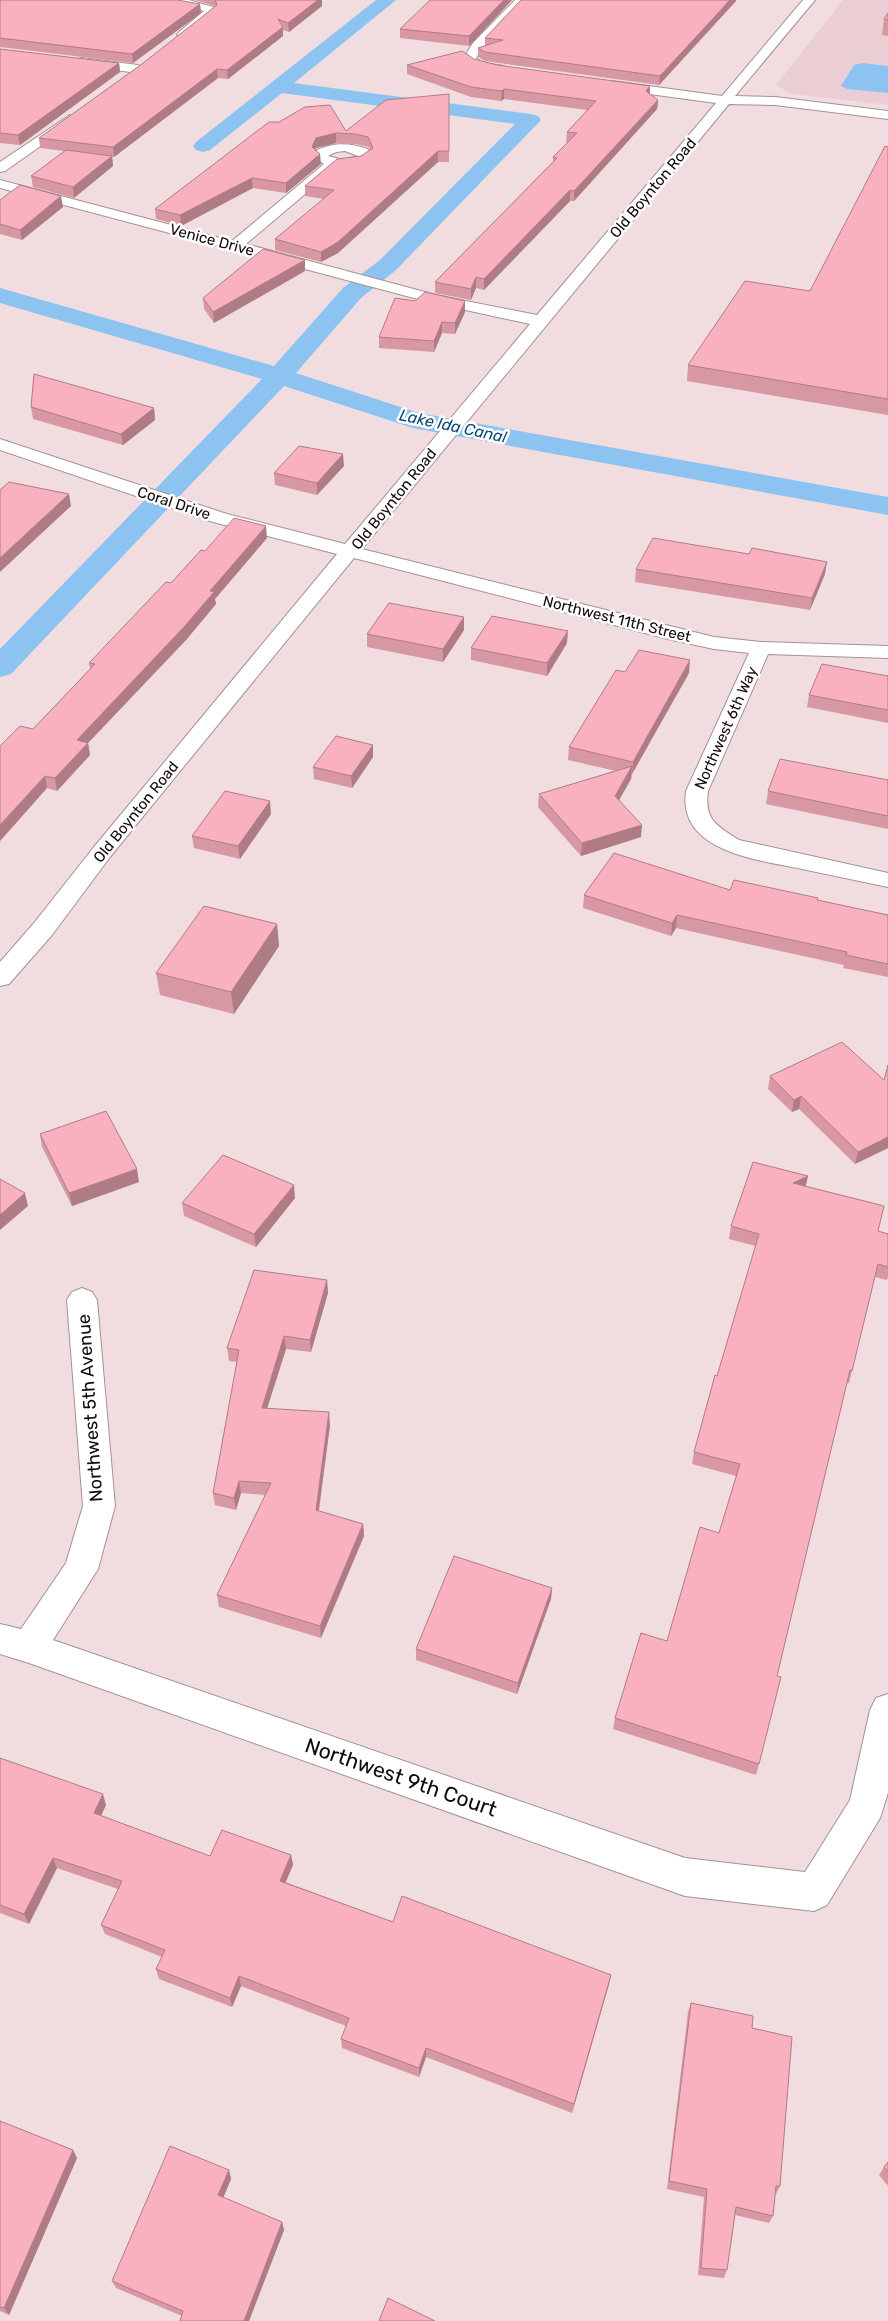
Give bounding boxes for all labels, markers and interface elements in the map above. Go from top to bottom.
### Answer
street label: Old Boynton Road [606,134,700,242]
street label: Venice Drive [168,220,256,260]
water label: Lake Ida Canal [398,405,510,447]
street label: Old Boynton Road [348,445,440,553]
street label: Coral Drive [135,483,213,523]
street label: Northwest 11th Street [541,592,693,646]
street label: Northwest 6th Way [691,664,761,792]
street label: Old Boynton Road [90,758,182,866]
street label: Northwest 5th Avenue [72,1313,108,1503]
street label: Northwest 9th Court [302,1732,500,1822]

